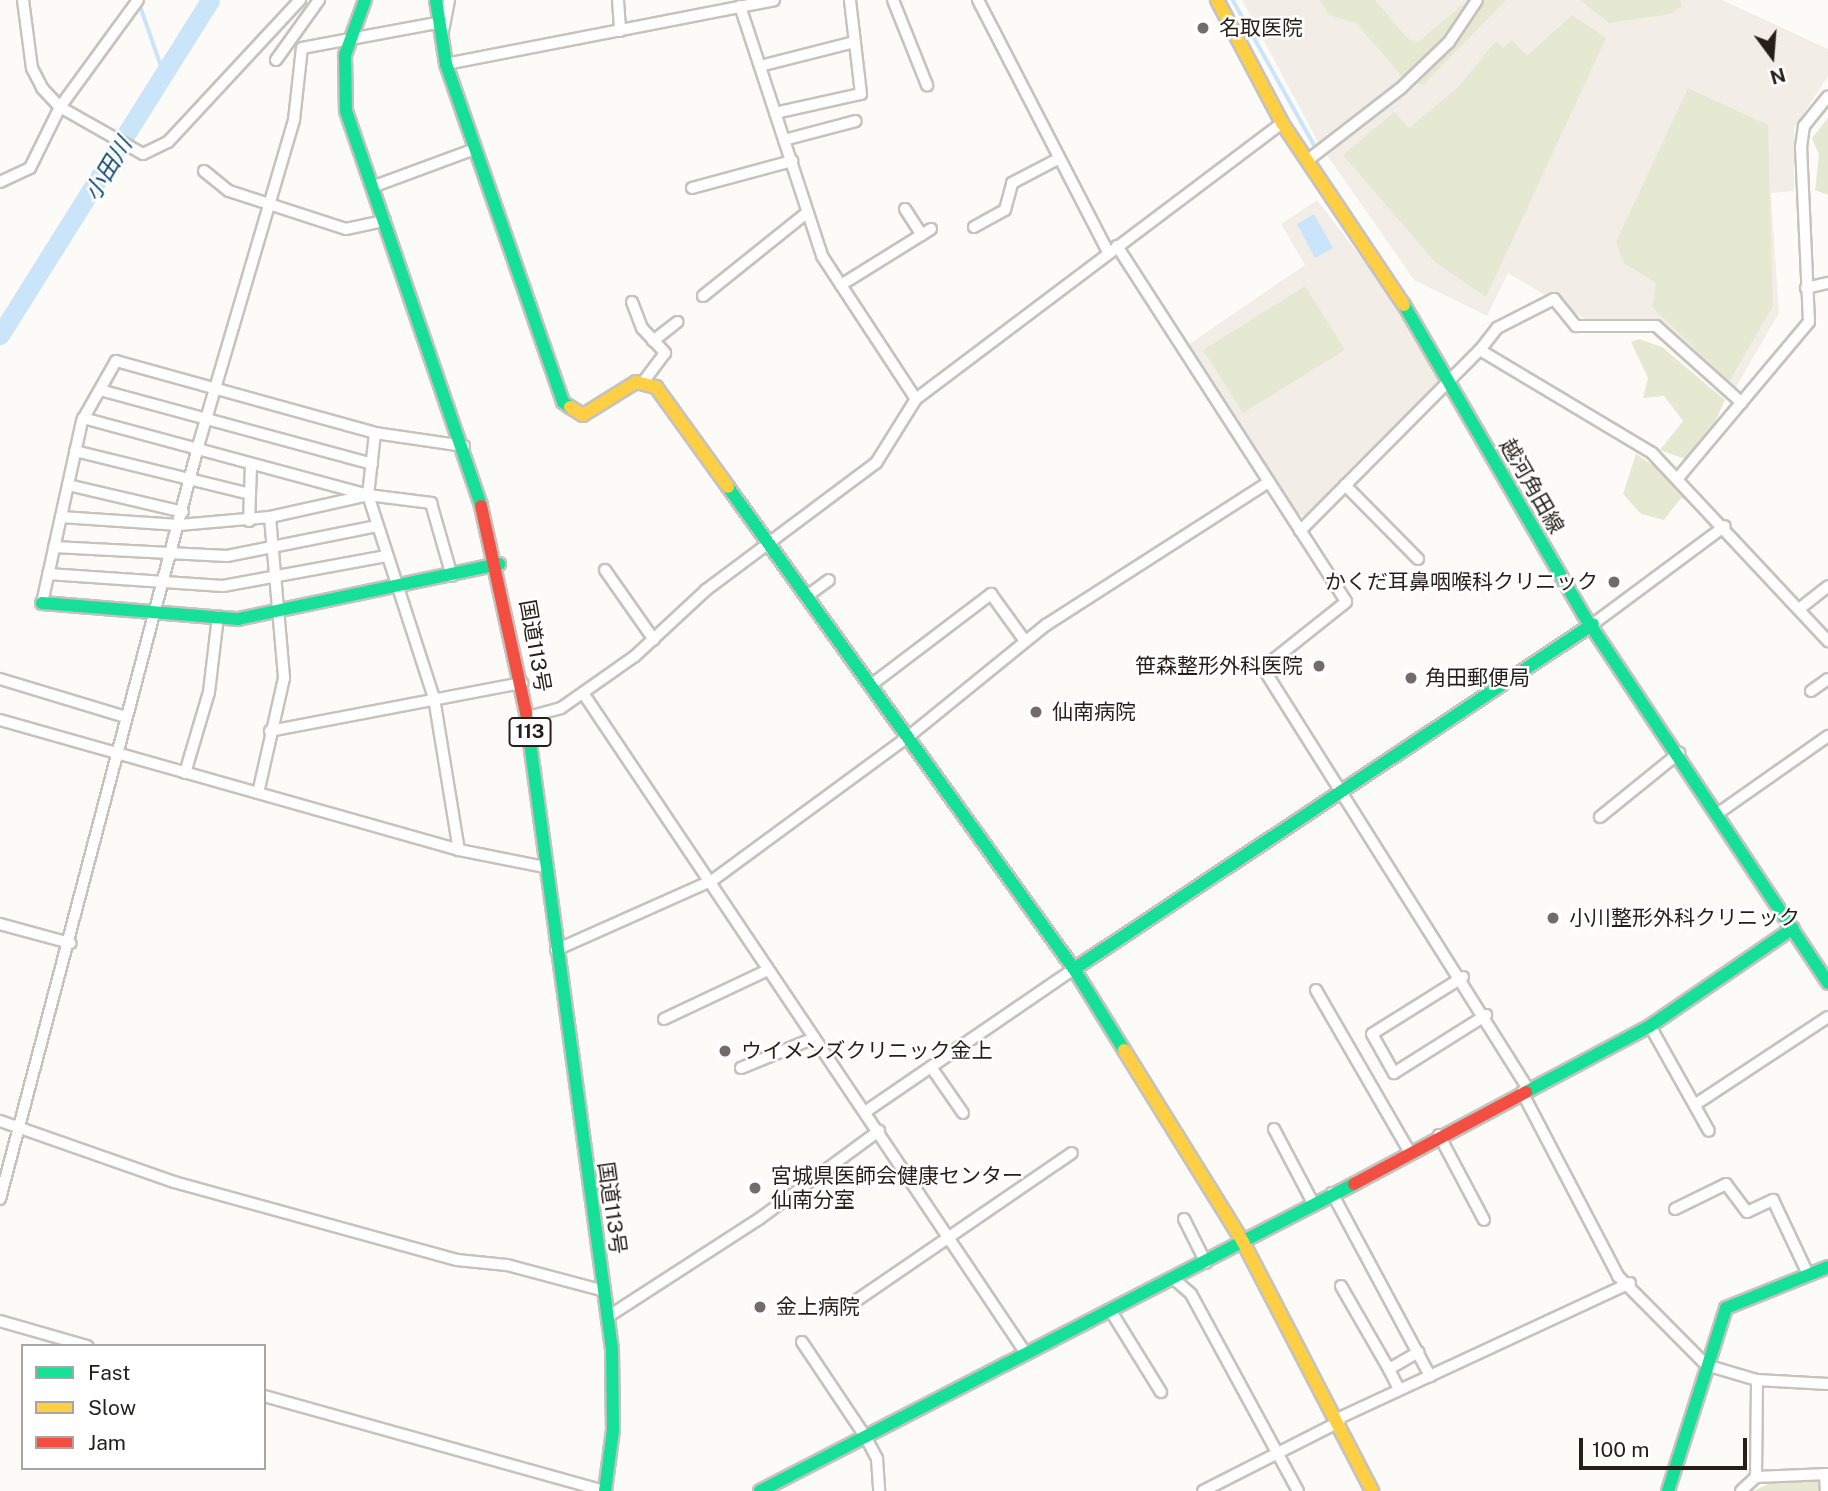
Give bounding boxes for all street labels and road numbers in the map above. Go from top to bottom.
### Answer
street label: 越河角田線 [1495,434,1569,538]
street label: 国道113号 [514,598,556,694]
road number: 113 [507,716,553,748]
street label: 国道113号 [593,1160,631,1256]

